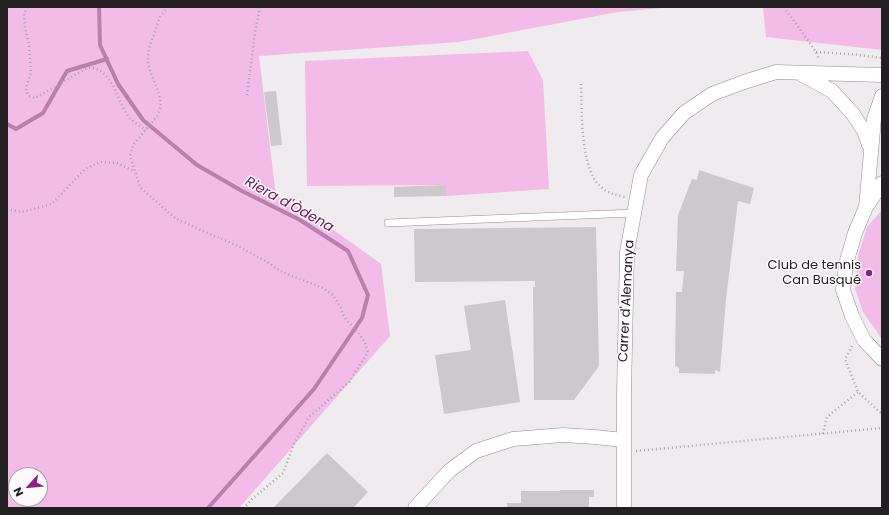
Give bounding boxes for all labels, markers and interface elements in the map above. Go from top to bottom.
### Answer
water label: Riera d'Òdena [242,174,336,236]
street label: Carrer d'Alemanya [616,239,638,363]
place label: Club de tennis Can Busqué [767,258,861,289]
marker: Club de tennis Can Busqué [864,268,874,278]
north arrow [8,467,48,507]
text: N [9,485,27,499]

